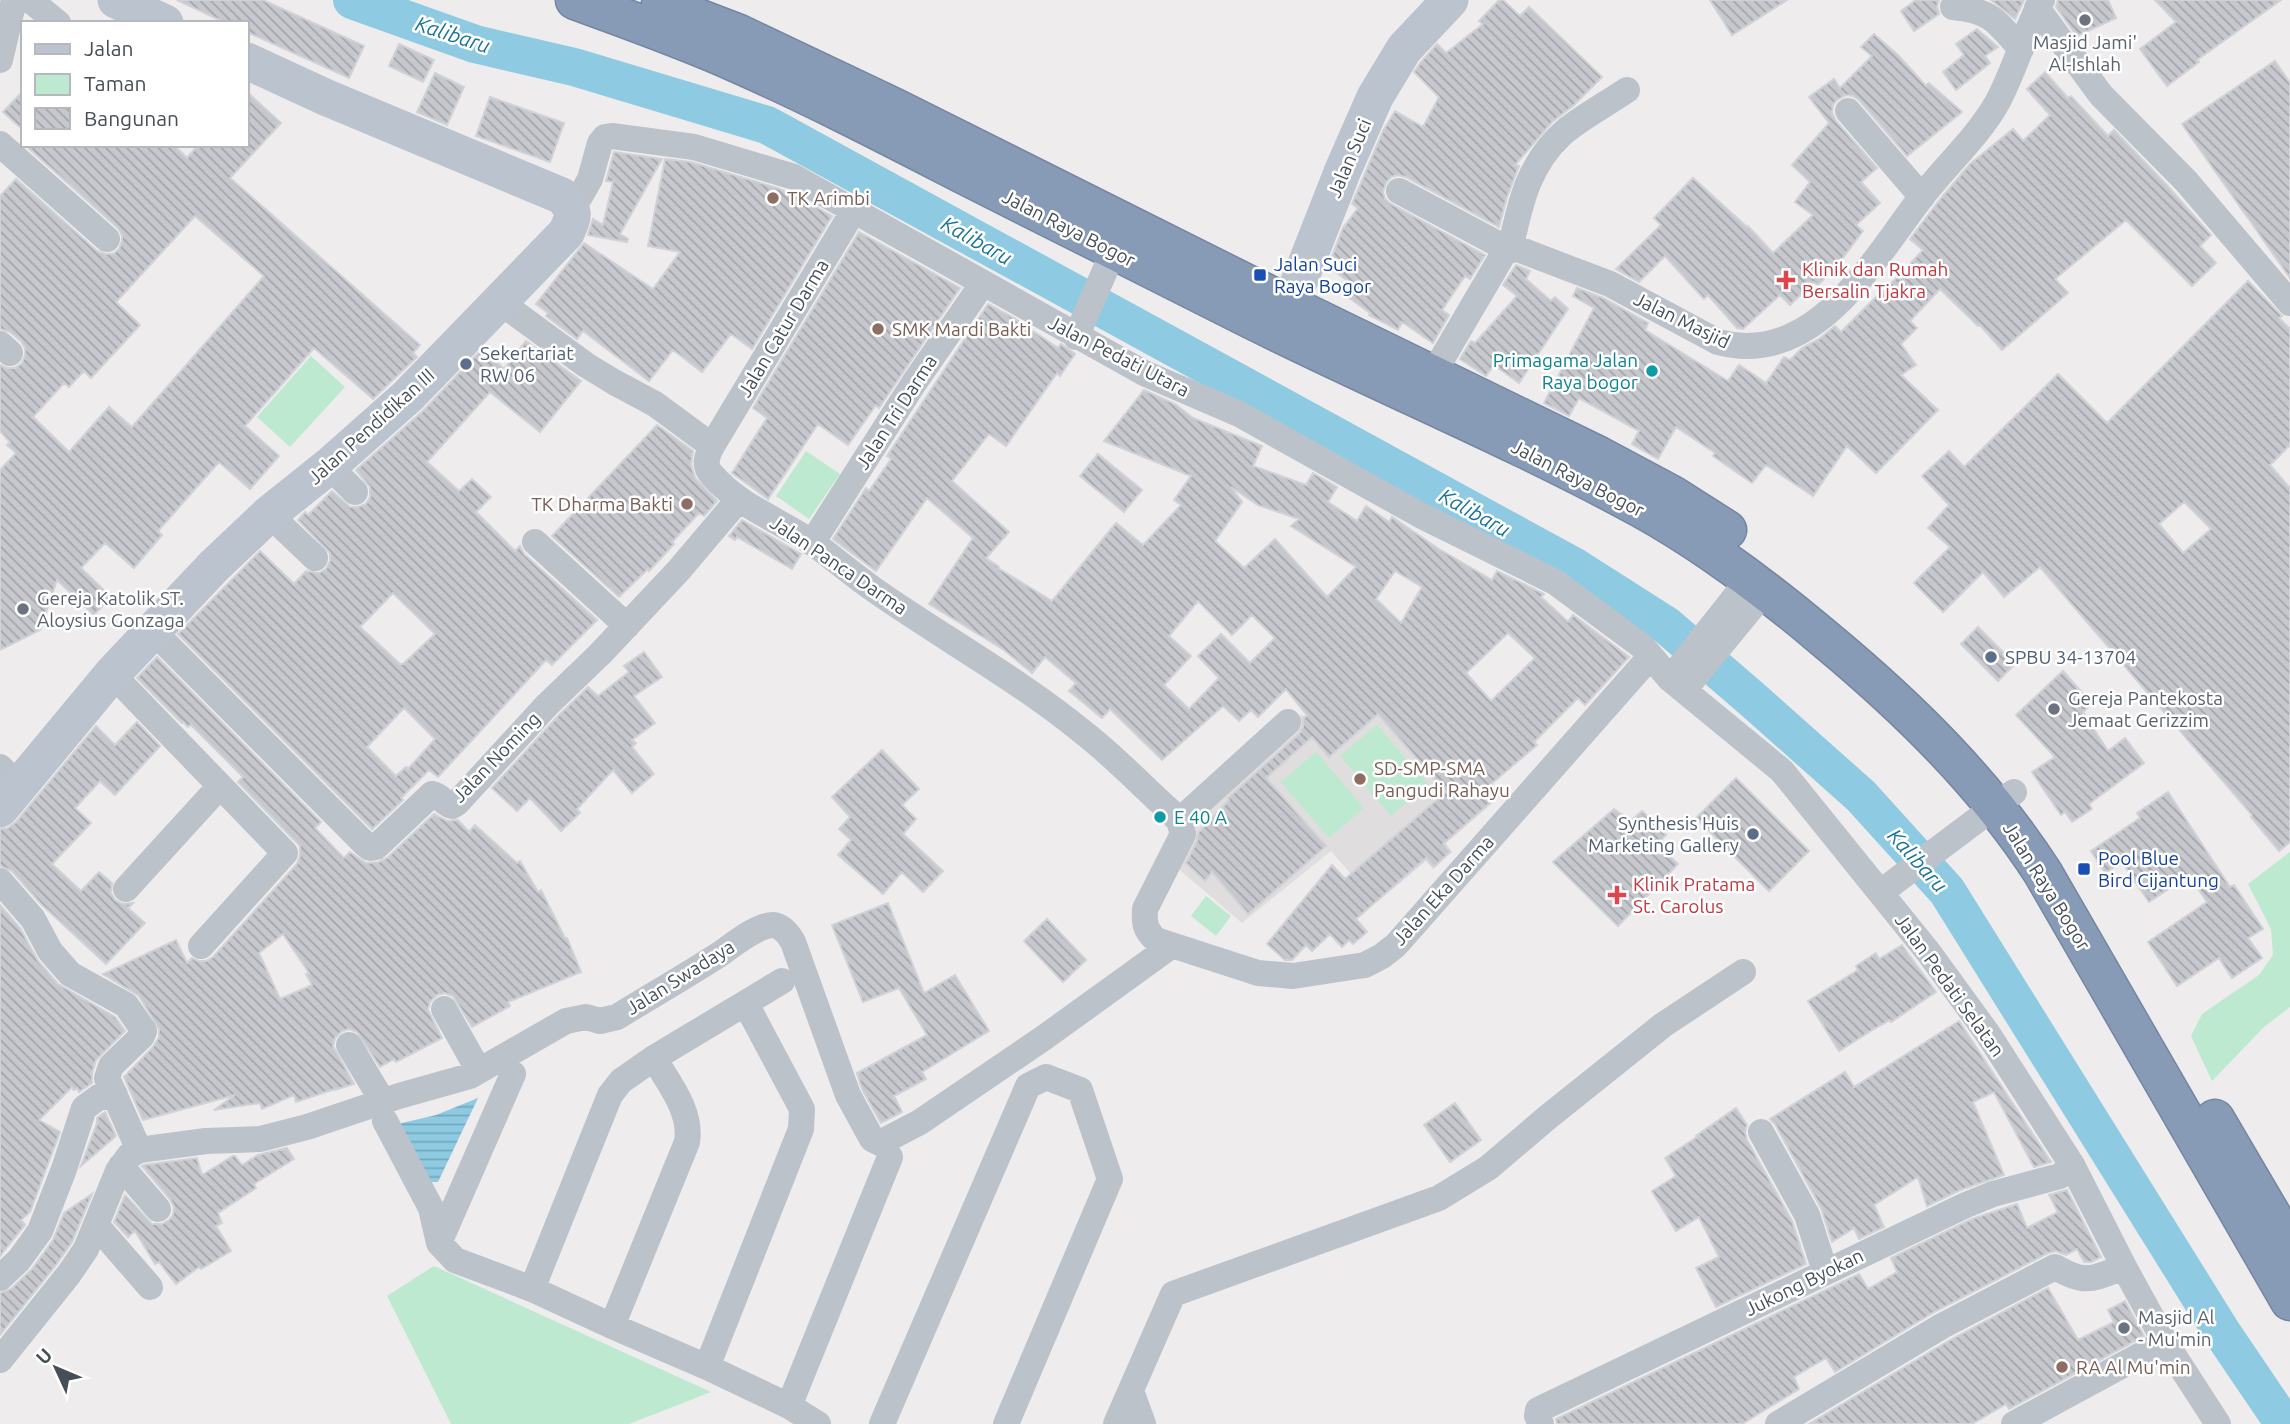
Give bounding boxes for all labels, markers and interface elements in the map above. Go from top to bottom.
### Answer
water label: Kalibaru [413,11,493,57]
marker: Masjid Jami' Al-Ishlah [2077,12,2093,28]
legend [21,21,248,147]
place label: Masjid Jami' Al-Ishlah [2033,31,2137,75]
text: Jalan [84,36,133,60]
text: Taman [84,71,147,95]
text: Bangunan [84,106,179,130]
street label: Jalan Suci [1323,115,1375,201]
street label: Jalan Raya Bogor [999,185,1139,271]
place label: TK Arimbi [787,187,870,209]
marker: TK Arimbi [765,190,781,206]
water label: Kalibaru [938,211,1016,269]
place label: Jalan Suci Raya Bogor [1274,253,1371,297]
street label: Jalan Catur Darma [733,255,833,401]
place label: Klinik dan Rumah Bersalin Tjakra [1802,258,1948,302]
marker: Jalan Suci Raya Bogor [1252,267,1268,283]
marker: Klinik dan Rumah Bersalin Tjakra [1776,270,1796,290]
street label: Jalan Masjid [1630,287,1734,353]
street label: Jalan Pedati Utara [1045,311,1193,401]
place label: SMK Mardi Bakti [892,318,1031,340]
marker: SMK Mardi Bakti [870,321,886,337]
place label: Sekertariat RW 06 [480,342,574,386]
place label: Primagama Jalan Raya bogor [1493,349,1638,393]
street label: Jalan Tri Darma [851,351,941,473]
marker: Sekertariat RW 06 [458,356,474,372]
marker: Primagama Jalan Raya bogor [1644,363,1660,379]
street label: Jalan Pendidikan III [303,364,439,488]
street label: Jalan Raya Bogor [1508,435,1648,521]
water label: Kalibaru [1436,483,1514,541]
place label: TK Dharma Bakti [531,493,673,515]
marker: TK Dharma Bakti [679,496,695,512]
street label: Jalan Panca Darma [766,511,912,619]
place label: Gereja Katolik ST. Aloysius Gonzaga [37,587,185,631]
marker: Gereja Katolik ST. Aloysius Gonzaga [15,601,31,617]
place label: SPBU 34-13704 [2005,646,2136,668]
marker: SPBU 34-13704 [1983,649,1999,665]
place label: Gereja Pantekosta Jemaat Gerizzim [2068,687,2223,731]
marker: Gereja Pantekosta Jemaat Gerizzim [2046,701,2062,717]
street label: Jalan Noming [448,707,544,807]
place label: SD-SMP-SMA Pangudi Rahayu [1374,757,1510,801]
marker: SD-SMP-SMA Pangudi Rahayu [1352,771,1368,787]
place label: E 40 A [1174,806,1228,828]
marker: E 40 A [1152,809,1168,825]
place label: Synthesis Huis Marketing Gallery [1588,812,1739,856]
street label: Jalan Raya Bogor [1999,818,2095,954]
water label: Kalibaru [1883,823,1953,897]
marker: Synthesis Huis Marketing Gallery [1745,826,1761,842]
street label: Jalan Eka Darma [1388,831,1498,949]
place label: Pool Blue Bird Cijantung [2098,847,2219,891]
marker: Pool Blue Bird Cijantung [2076,861,2092,877]
place label: Klinik Pratama St. Carolus [1633,873,1755,917]
marker: Klinik Pratama St. Carolus [1607,885,1627,905]
street label: Jalan Pedati Selatan [1891,909,2009,1061]
street label: Jalan Swadaya [622,935,738,1019]
street label: Jukong Byokan [1741,1244,1867,1320]
place label: Masjid Al - Mu'min [2138,1306,2215,1350]
marker: Masjid Al - Mu'min [2116,1320,2132,1336]
north arrow [21,1333,91,1403]
text: U [31,1344,56,1369]
place label: RA Al Mu'min [2076,1356,2191,1378]
marker: RA Al Mu'min [2054,1359,2070,1375]

